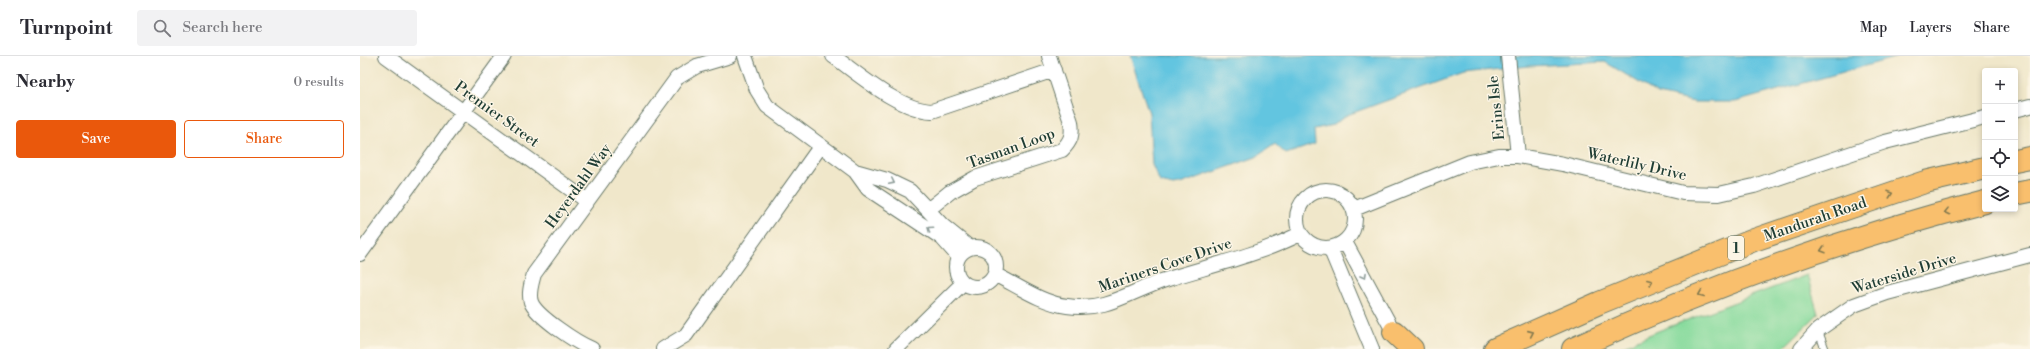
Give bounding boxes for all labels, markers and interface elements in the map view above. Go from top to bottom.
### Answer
search box [137,10,417,46]
text: Turnpoint [20,16,113,40]
icon: search [151,17,173,39]
text: Search here [183,18,263,37]
text: Map [1860,19,1887,37]
text: Layers [1909,19,1952,37]
text: Share [1974,19,2010,37]
map controls [1982,68,2018,212]
button: + [1982,68,2018,104]
text: Nearby [16,71,75,93]
text: 0 results [293,74,344,90]
street label: Erins Isle [1484,75,1509,141]
street label: Premier Street [451,77,543,152]
button: − [1982,104,2018,140]
button: Save [16,120,176,158]
button: Share [184,120,344,158]
street label: Tasman Loop [965,124,1058,173]
street label: Heyerdahl Way [541,139,616,233]
button: locate [1982,140,2018,176]
street label: Waterlily Drive [1584,144,1689,185]
button: layers [1982,176,2018,212]
one-way arrow [888,178,896,185]
one-way arrow [1887,190,1894,199]
street label: Mandurah Road [1761,193,1870,246]
one-way arrow [1944,207,1950,215]
one-way arrow [927,226,934,234]
street label: Mariners Cove Drive [1096,234,1234,297]
road number: 1 [1728,236,1744,260]
one-way arrow [1820,245,1827,254]
street label: Waterside Drive [1849,249,1959,299]
one-way arrow [1359,272,1366,279]
one-way arrow [1646,279,1654,287]
one-way arrow [1697,290,1704,298]
one-way arrow [1526,330,1534,338]

